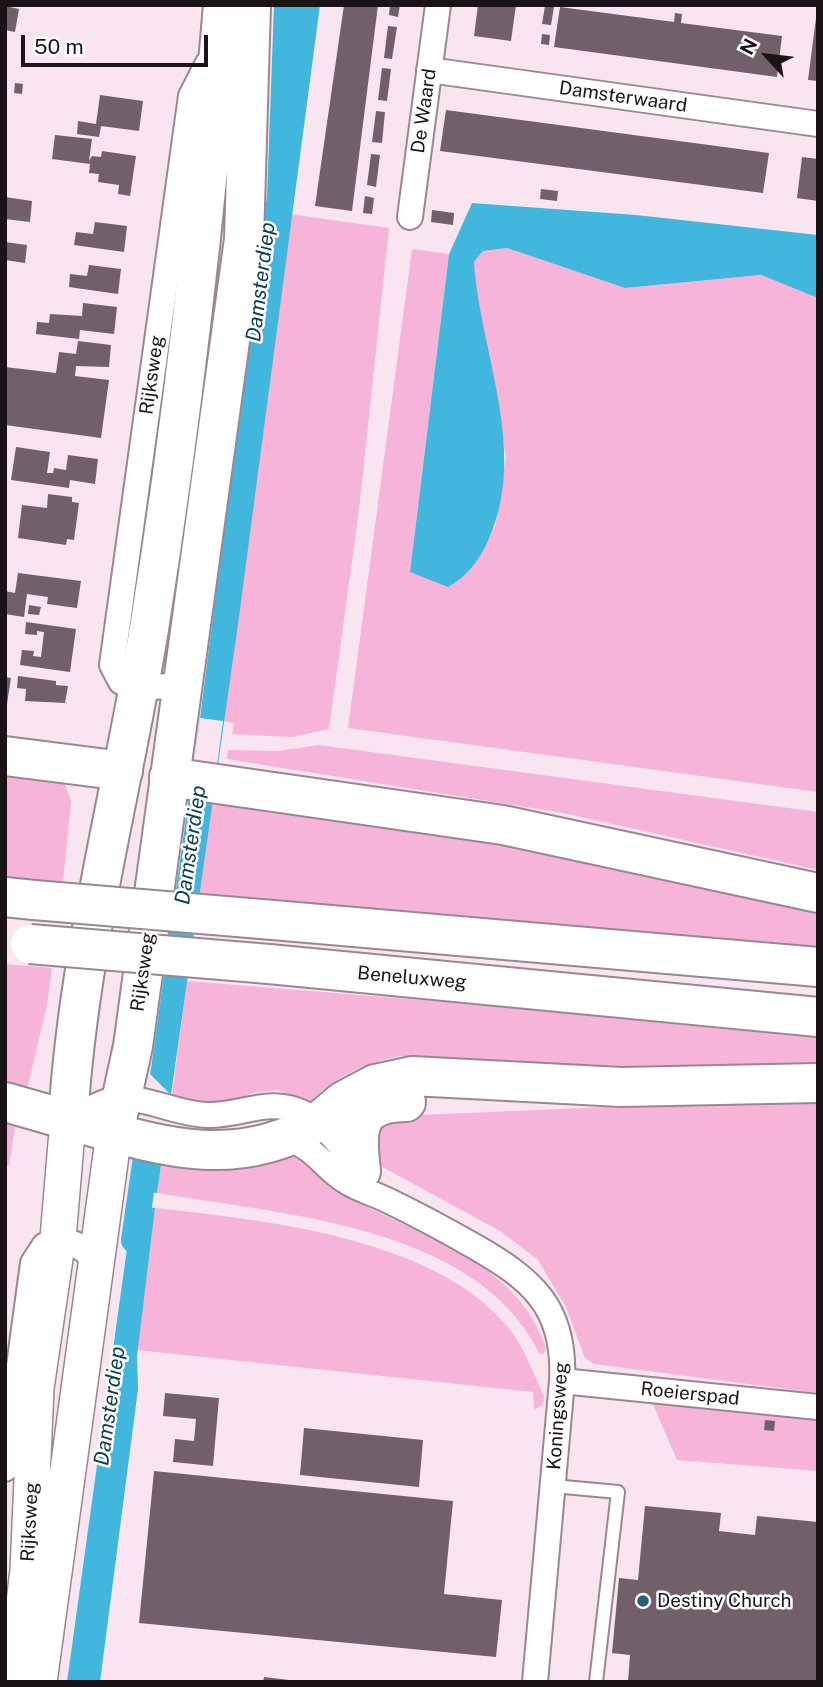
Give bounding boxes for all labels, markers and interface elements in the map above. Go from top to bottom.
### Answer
scale bar [24,21,212,65]
north arrow [732,21,802,91]
text: 50 m [34,34,84,59]
text: N [735,35,761,58]
street label: De Waard [407,67,441,155]
street label: Damsterwaard [557,77,689,117]
water label: Damsterdiep [241,221,281,343]
street label: Rijksweg [135,334,169,416]
water label: Damsterdiep [170,784,212,906]
street label: Rijksweg [126,931,160,1013]
street label: Beneluxweg [356,962,468,994]
water label: Damsterdiep [89,1345,131,1467]
street label: Koningsweg [543,1361,573,1471]
street label: Roeierspad [639,1377,741,1411]
street label: Rijksweg [17,1482,43,1562]
place label: Destiny Church [657,1590,792,1612]
marker: Destiny Church [635,1593,651,1609]

